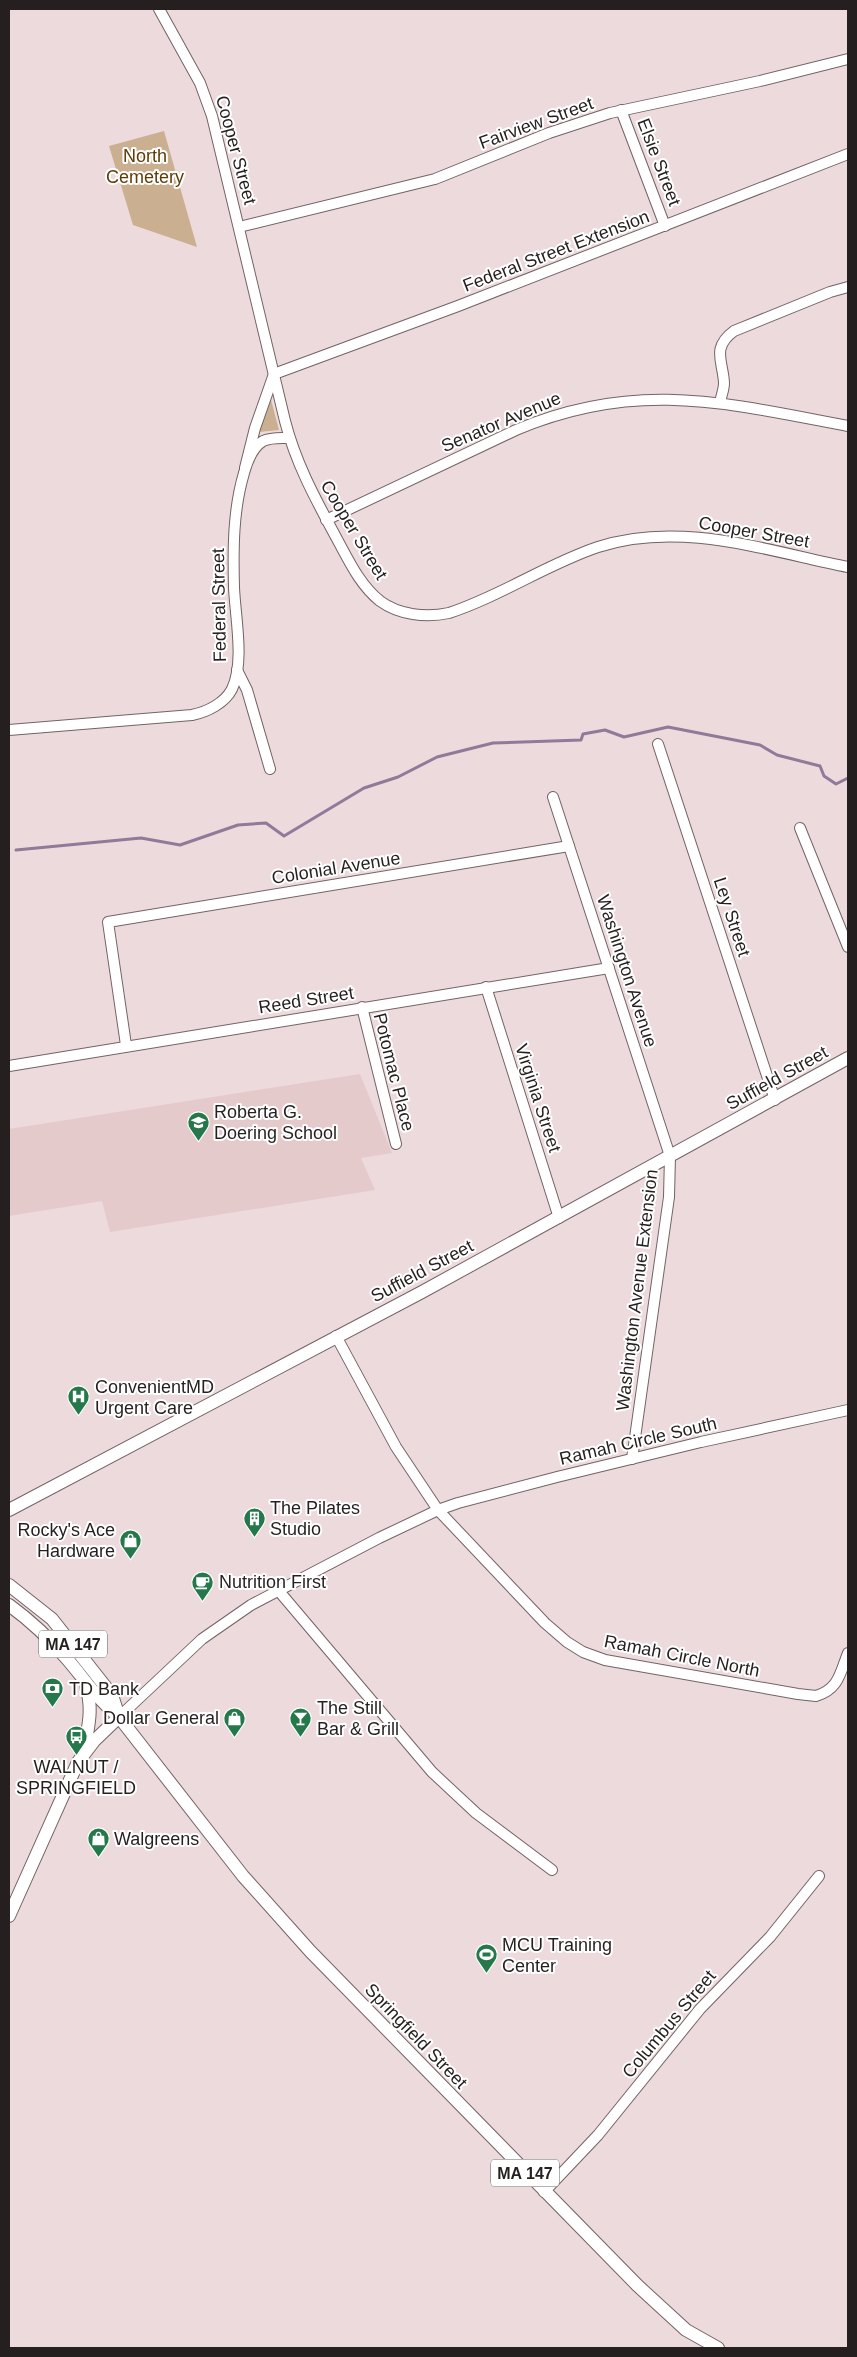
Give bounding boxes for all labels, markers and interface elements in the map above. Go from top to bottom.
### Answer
street label: Cooper Street [212,93,260,207]
street label: Fairview Street [476,93,596,153]
street label: Elsie Street [633,115,685,209]
park label: North Cemetery [106,146,184,187]
street label: Federal Street Extension [460,206,652,296]
street label: Senator Avenue [438,388,564,456]
street label: Cooper Street [317,477,391,583]
street label: Cooper Street [697,512,811,552]
street label: Federal Street [208,548,230,662]
street label: Colonial Avenue [270,848,402,888]
street label: Ley Street [710,875,754,959]
street label: Washington Avenue [593,892,661,1050]
street label: Reed Street [257,983,355,1017]
street label: Potomac Place [370,1011,418,1133]
street label: Virginia Street [511,1041,565,1155]
street label: Suffield Street [723,1042,831,1114]
place label: Roberta G. Doering School [214,1102,337,1143]
school or university icon: Roberta G. Doering School [186,1110,210,1141]
street label: Washington Avenue Extension [612,1168,662,1412]
street label: Suffield Street [368,1236,476,1306]
place label: ConvenientMD Urgent Care [95,1377,214,1418]
hospital icon: ConvenientMD Urgent Care [67,1385,91,1416]
street label: Ramah Circle South [557,1413,719,1469]
place label: The Pilates Studio [270,1498,360,1539]
building icon: The Pilates Studio [242,1506,266,1537]
place label: Rocky's Ace Hardware [18,1520,115,1561]
shop icon: Rocky's Ace Hardware [119,1528,143,1559]
cafe icon: Nutrition First [191,1570,215,1601]
place label: Nutrition First [219,1572,326,1592]
road number: MA 147 [39,1630,107,1658]
street label: Ramah Circle North [603,1631,761,1681]
bank icon: TD Bank [41,1677,65,1708]
place label: TD Bank [69,1679,140,1699]
place label: The Still Bar & Grill [317,1698,399,1739]
shop icon: Dollar General [223,1706,247,1737]
bar icon: The Still Bar & Grill [289,1706,313,1737]
place label: Dollar General [103,1708,219,1728]
bus stop icon: WALNUT / SPRINGFIELD [64,1725,88,1756]
place label: WALNUT / SPRINGFIELD [16,1757,136,1798]
shop icon: Walgreens [86,1827,110,1858]
place label: Walgreens [114,1829,199,1849]
place label: MCU Training Center [502,1935,612,1976]
sports icon: MCU Training Center [474,1943,498,1974]
street label: Columbus Street [618,1966,720,2082]
street label: Springfield Street [361,1979,471,2093]
road number: MA 147 [491,2160,559,2186]

